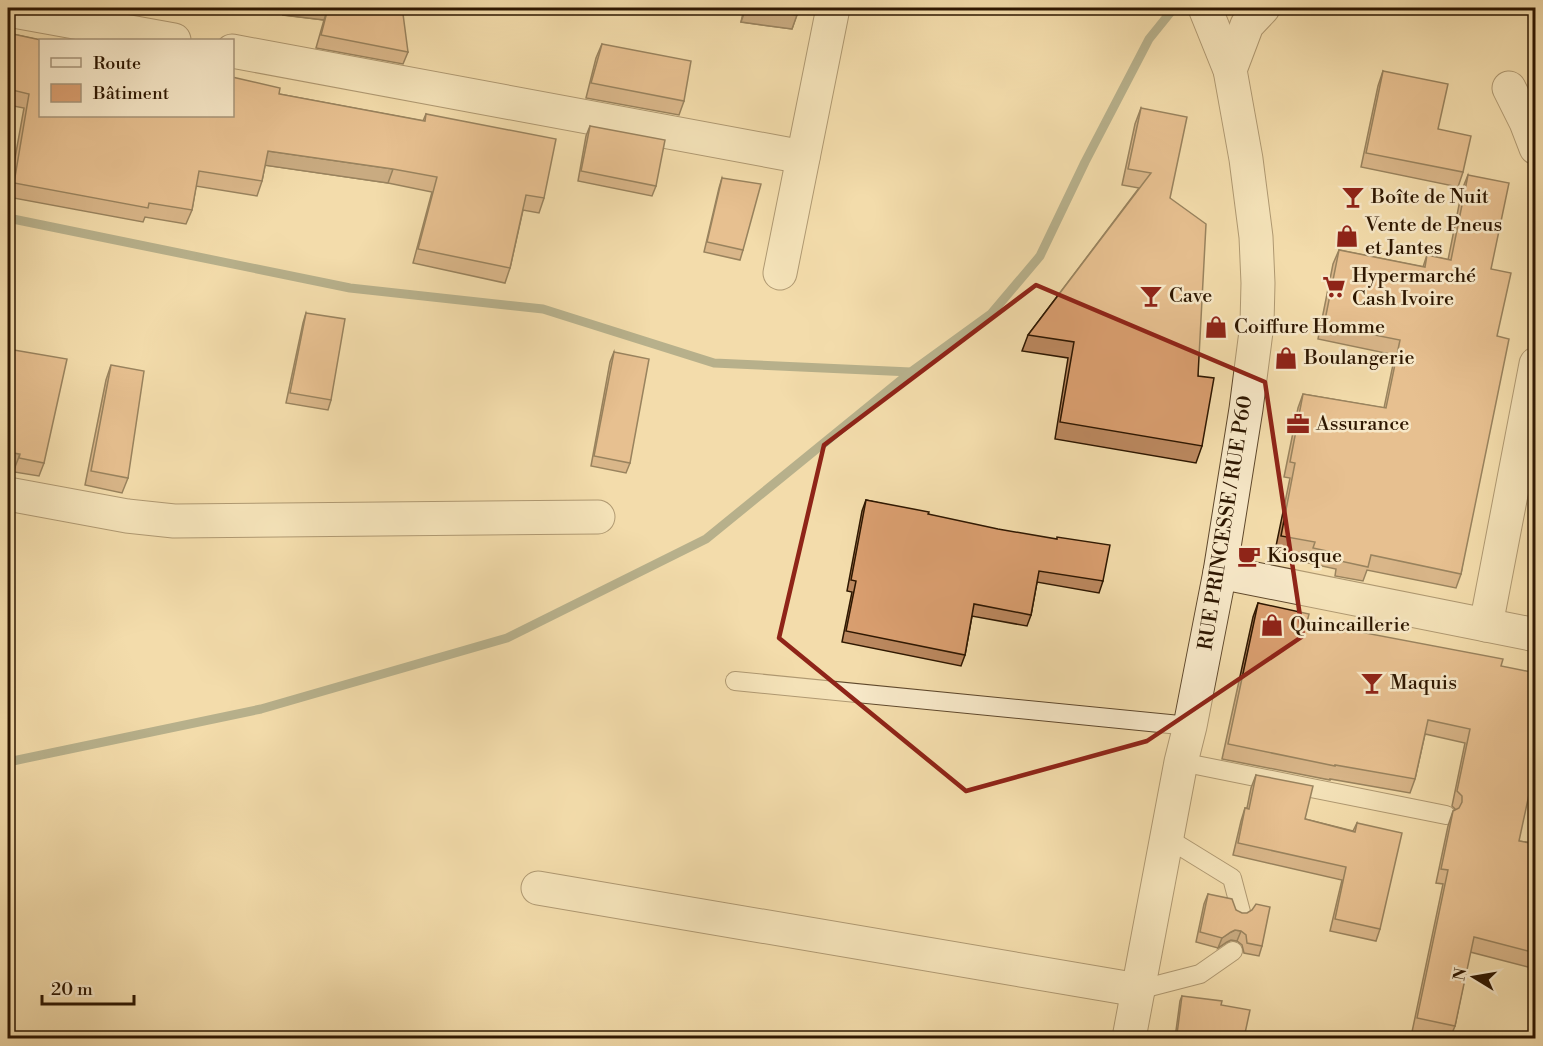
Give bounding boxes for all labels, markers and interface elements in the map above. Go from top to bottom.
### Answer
legend [39,39,234,117]
text: Route [93,52,141,75]
text: Bâtiment [92,82,170,105]
bar icon: Boîte de Nuit [1340,184,1366,210]
place label: Boîte de Nuit [1370,185,1489,210]
place label: Vente de Pneus et Jantes [1364,213,1502,261]
shop icon: Vente de Pneus et Jantes [1334,223,1360,249]
place label: Hypermarché Cash Ivoire [1352,264,1476,312]
supermarket icon: Hypermarché Cash Ivoire [1321,274,1347,300]
bar icon: Cave [1138,283,1164,309]
place label: Cave [1169,284,1212,309]
shop icon: Coiffure Homme [1203,314,1229,340]
place label: Coiffure Homme [1234,315,1385,340]
shop icon: Boulangerie [1273,345,1299,371]
place label: Boulangerie [1303,346,1415,371]
street label: RUE PRINCESSE / RUE P60 [1194,394,1258,652]
office icon: Assurance [1285,411,1311,437]
place label: Assurance [1315,412,1409,437]
cafe icon: Kiosque [1236,543,1262,569]
place label: Kiosque [1267,544,1342,569]
shop icon: Quincaillerie [1259,612,1285,638]
place label: Quincaillerie [1290,613,1410,638]
bar icon: Maquis [1359,670,1385,696]
place label: Maquis [1390,671,1457,696]
north arrow [1444,947,1504,1007]
text: N [1449,966,1471,982]
scale bar [42,968,134,1006]
text: 20 m [51,978,93,1001]

